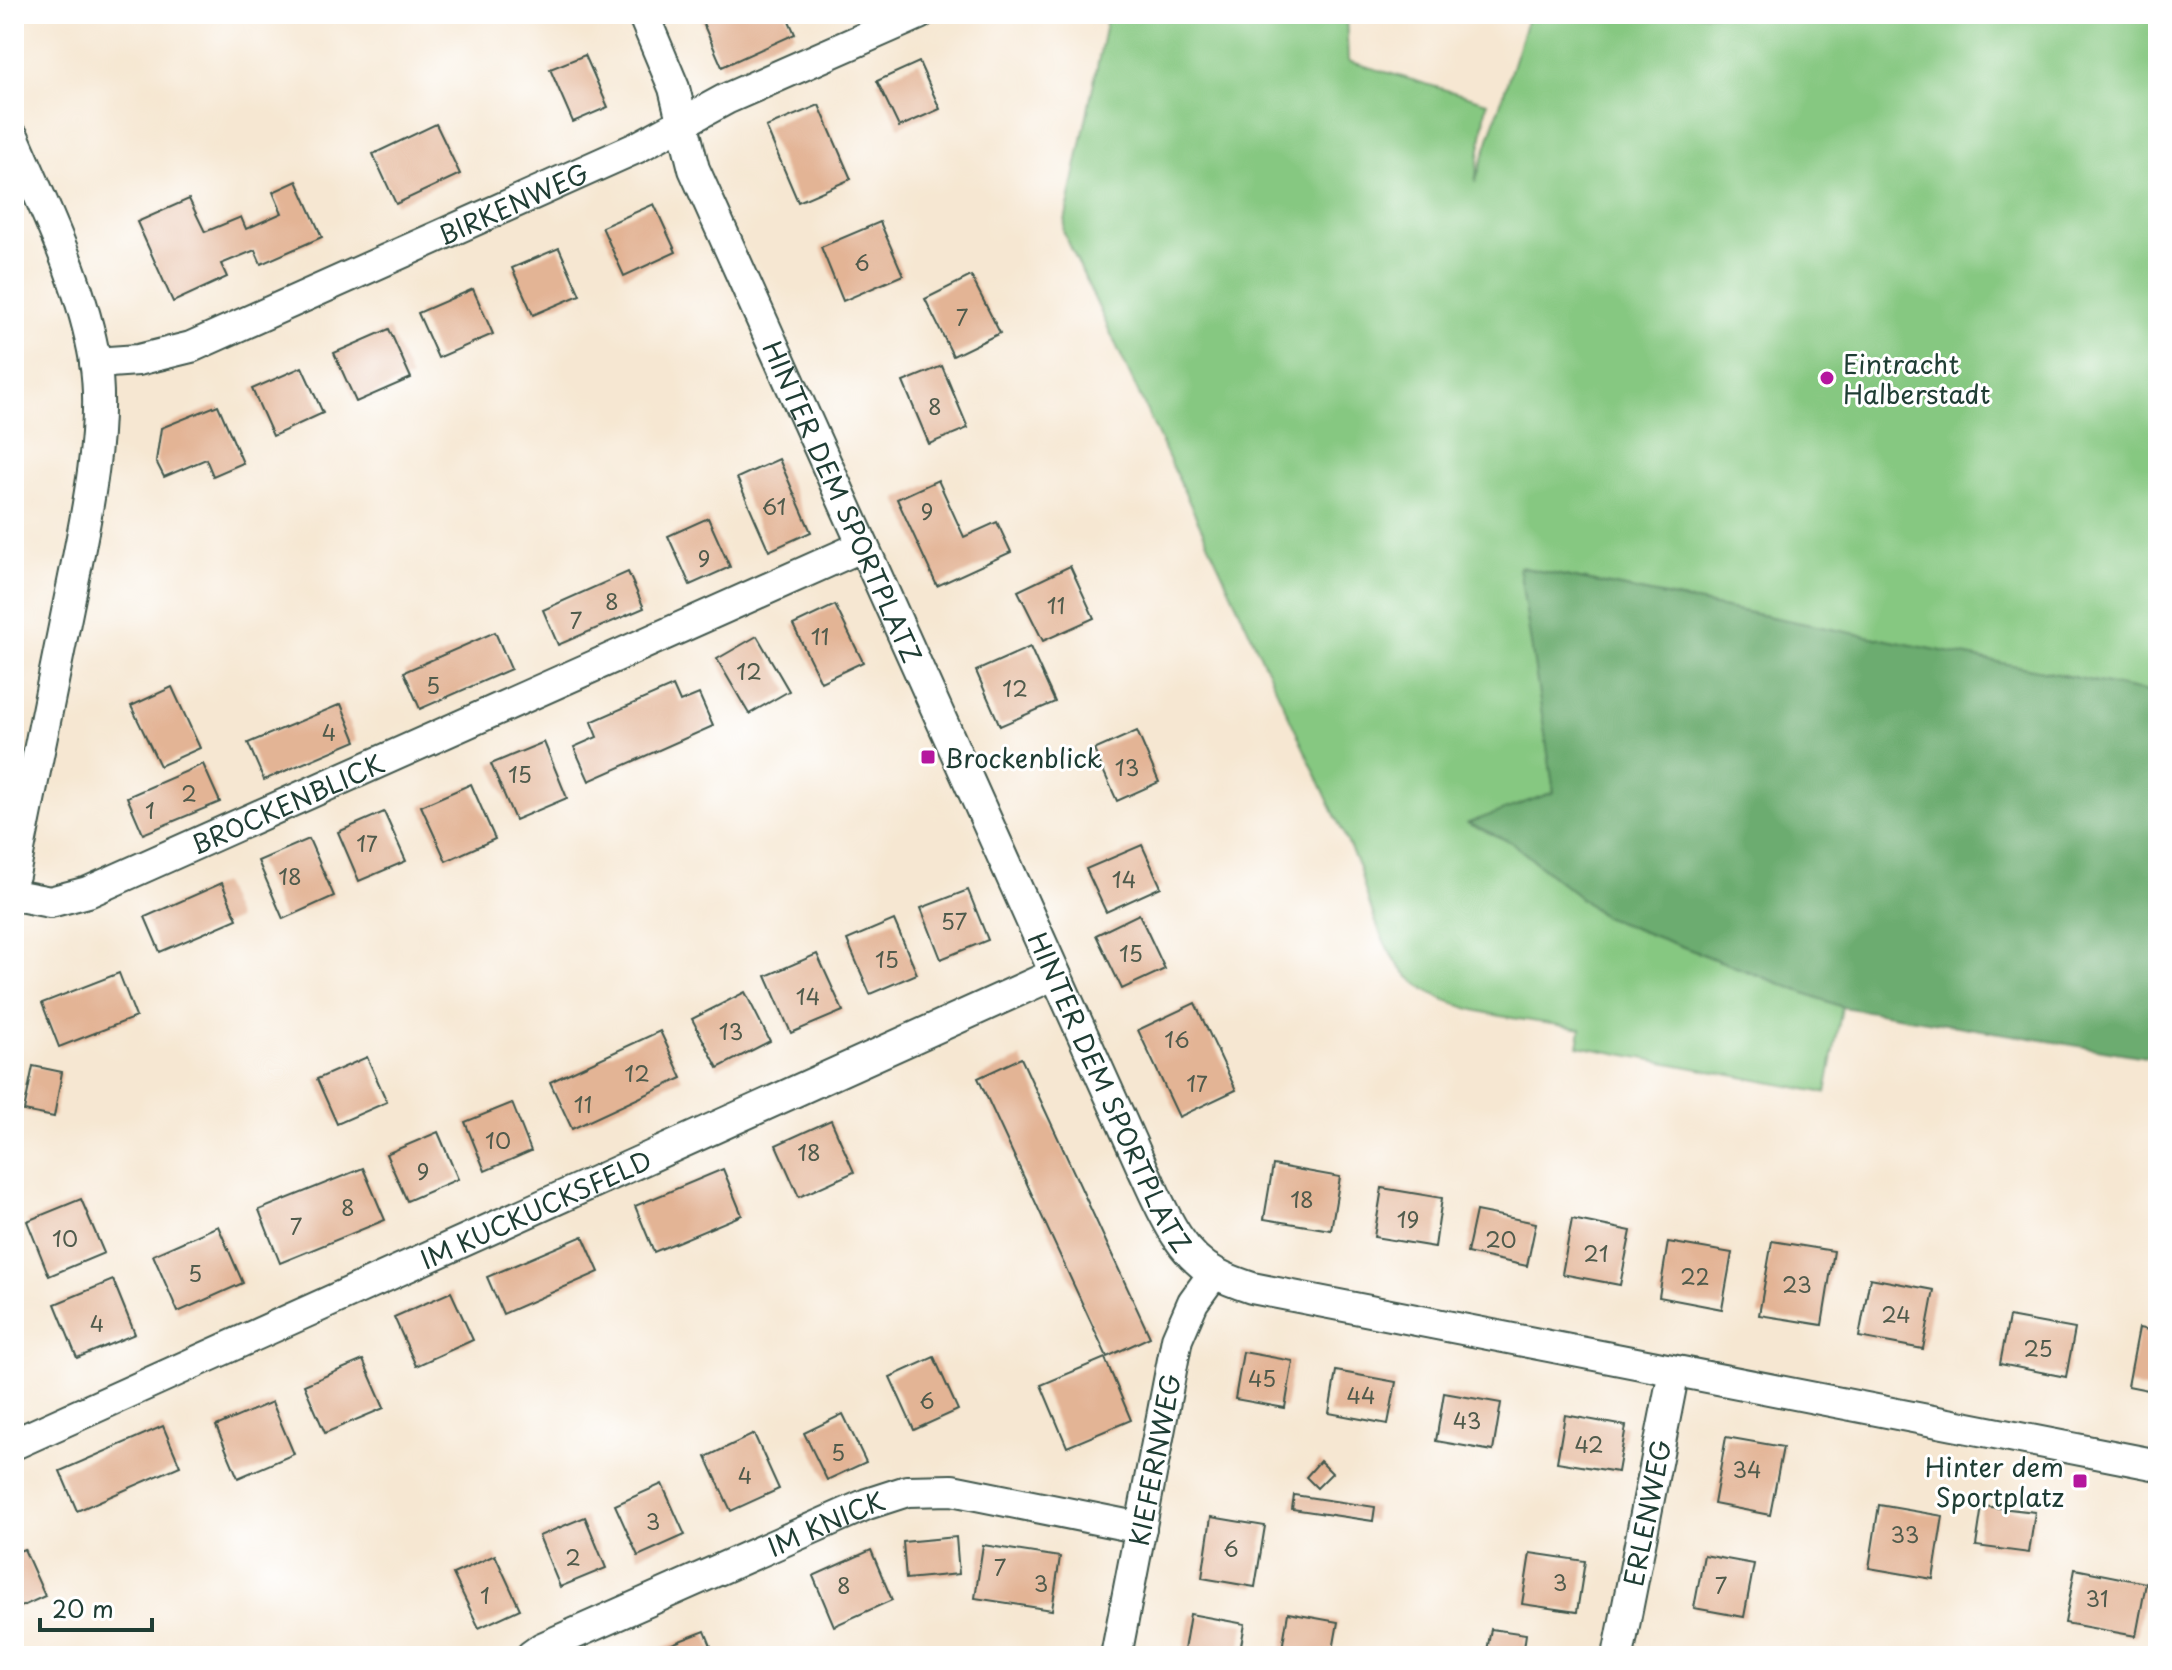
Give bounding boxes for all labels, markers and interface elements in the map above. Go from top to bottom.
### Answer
street label: BIRKENWEG [431,152,594,254]
house number: 6 [854,245,870,278]
house number: 7 [956,300,968,333]
street label: HINTER DEM SPORTPLATZ [754,334,932,669]
place label: Eintracht Halberstadt [1843,344,1990,413]
marker: Eintracht Halberstadt [1818,369,1836,387]
house number: 8 [928,389,942,422]
house number: 61 [762,489,786,522]
house number: 9 [921,494,933,527]
house number: 9 [698,541,710,574]
house number: 8 [605,584,619,617]
house number: 11 [1047,588,1065,621]
house number: 7 [570,603,582,636]
house number: 11 [811,619,829,652]
house number: 12 [736,654,762,687]
house number: 5 [426,668,440,701]
house number: 12 [1002,671,1028,704]
house number: 4 [322,715,336,748]
place label: Brockenblick [944,738,1102,777]
street label: BROCKENBLICK [184,743,390,863]
marker: Brockenblick [919,748,937,766]
house number: 13 [1115,750,1139,783]
house number: 15 [508,757,532,790]
house number: 2 [181,776,197,809]
house number: 1 [145,793,155,826]
house number: 17 [356,826,378,859]
house number: 18 [278,859,302,892]
house number: 14 [1112,862,1136,895]
house number: 57 [941,904,967,937]
street label: HINTER DEM SPORTPLATZ [1019,925,1202,1260]
house number: 15 [1119,936,1143,969]
house number: 15 [875,942,899,975]
house number: 14 [796,979,820,1012]
house number: 13 [719,1014,743,1047]
house number: 16 [1164,1022,1190,1055]
house number: 12 [624,1056,650,1089]
house number: 17 [1186,1066,1208,1099]
house number: 11 [574,1087,592,1120]
house number: 10 [485,1123,511,1156]
house number: 18 [797,1135,821,1168]
street label: IM KUCKUCKSFELD [413,1139,657,1278]
house number: 9 [417,1154,429,1187]
house number: 18 [1290,1182,1314,1215]
house number: 8 [341,1190,355,1223]
house number: 19 [1397,1202,1419,1235]
house number: 7 [290,1209,302,1242]
house number: 10 [52,1221,78,1254]
house number: 20 [1485,1222,1517,1255]
house number: 21 [1583,1236,1609,1269]
house number: 5 [188,1256,202,1289]
house number: 22 [1680,1259,1710,1292]
house number: 23 [1782,1267,1812,1300]
house number: 24 [1881,1297,1911,1330]
house number: 4 [90,1306,104,1339]
house number: 25 [2023,1331,2053,1364]
house number: 45 [1248,1361,1276,1394]
street label: KIEFERNWEG [1118,1370,1189,1549]
house number: 44 [1346,1378,1376,1411]
house number: 6 [919,1383,935,1416]
house number: 43 [1453,1403,1481,1436]
house number: 42 [1574,1427,1604,1460]
house number: 5 [831,1435,845,1468]
street label: ERLENWEG [1613,1436,1680,1589]
place label: Hinter dem Sportplatz [1925,1447,2064,1516]
house number: 34 [1732,1452,1762,1485]
house number: 4 [738,1458,752,1491]
marker: Hinter dem Sportplatz [2071,1472,2089,1490]
street label: IM KNICK [761,1480,890,1565]
house number: 3 [646,1504,660,1537]
house number: 33 [1891,1517,1919,1550]
house number: 6 [1223,1531,1239,1564]
house number: 2 [565,1540,581,1573]
house number: 7 [994,1550,1006,1583]
house number: 3 [1553,1565,1567,1598]
house number: 3 [1034,1566,1048,1599]
house number: 8 [837,1568,851,1601]
house number: 7 [1715,1568,1727,1601]
house number: 1 [480,1578,490,1611]
house number: 31 [2085,1581,2109,1614]
scale bar [40,1582,152,1632]
text: 20 m [52,1590,114,1626]

